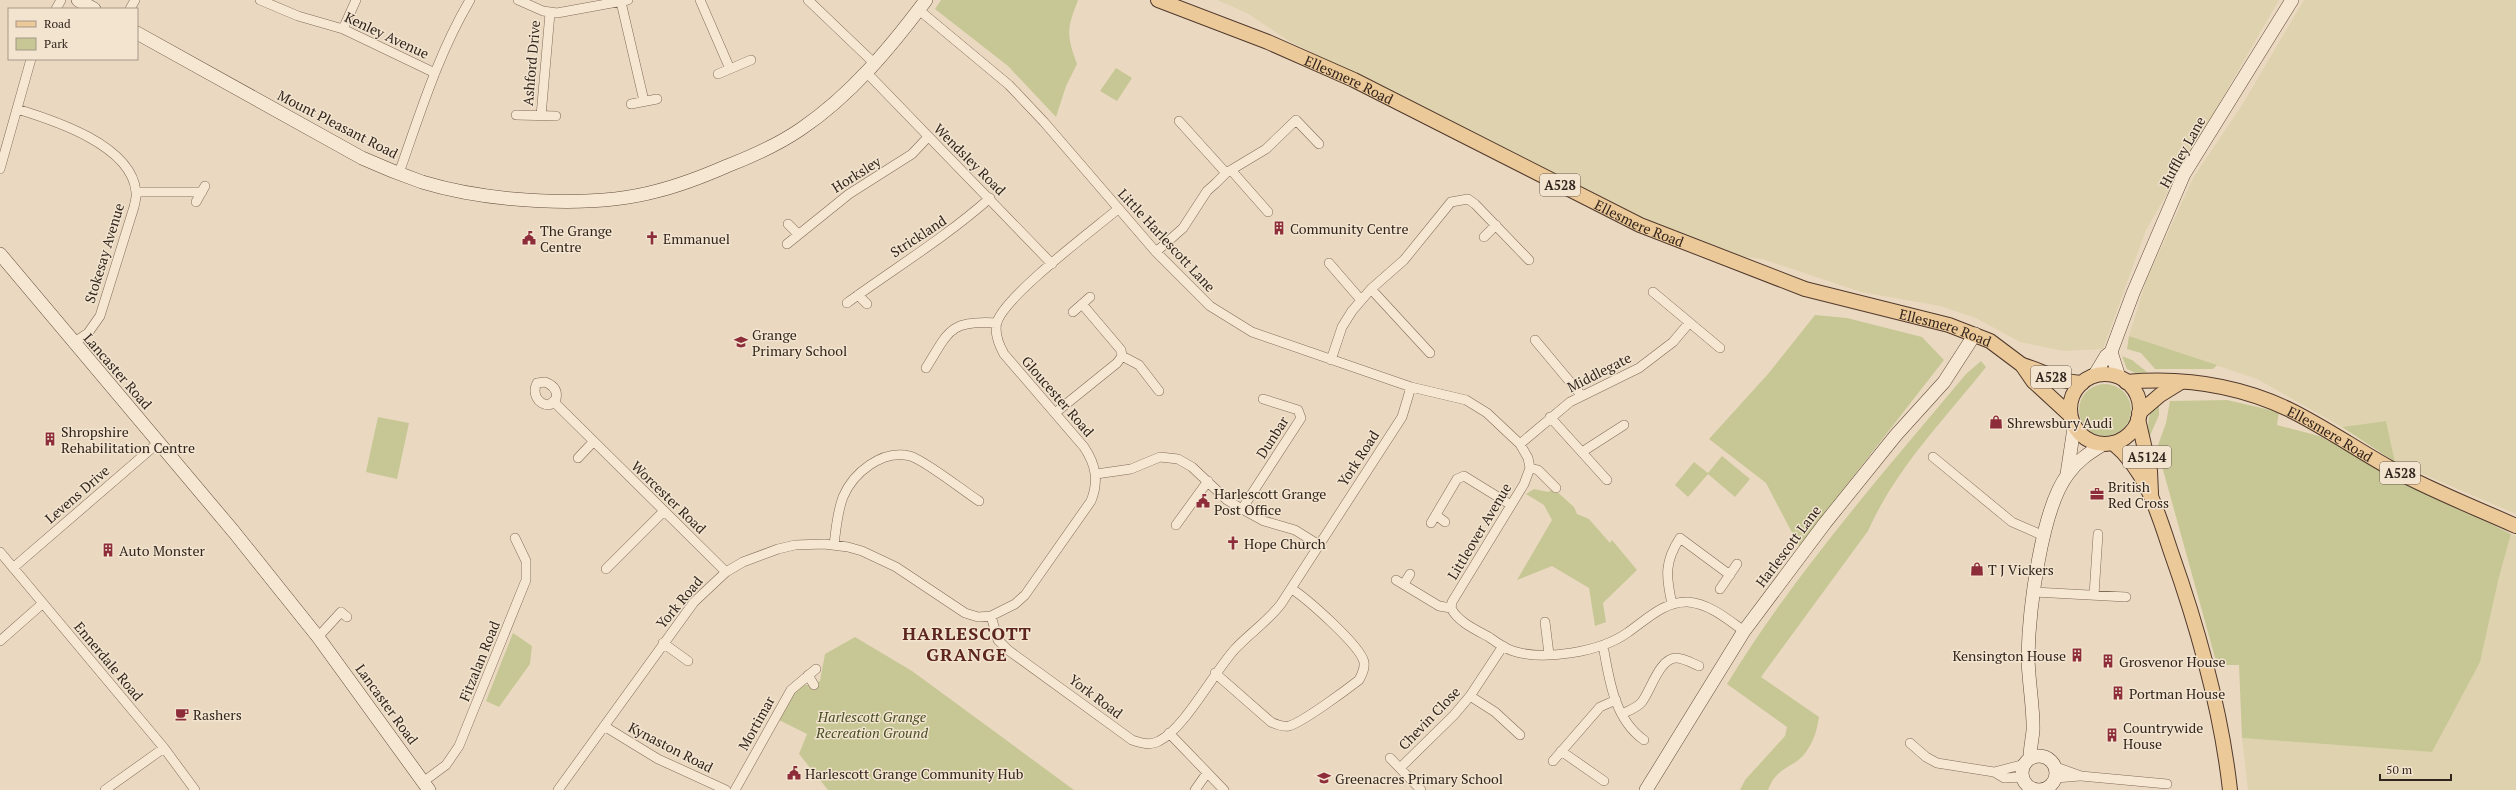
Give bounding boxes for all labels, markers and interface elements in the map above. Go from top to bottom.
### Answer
street label: Kenley Avenue [342,7,432,63]
legend [8,8,138,60]
text: Road [44,16,71,31]
street label: Ashford Drive [518,19,544,107]
text: Park [44,36,69,51]
street label: Ellesmere Road [1302,50,1397,108]
street label: Mount Pleasant Road [275,85,402,163]
street label: Huffley Lane [2155,113,2209,191]
street label: Wendsley Road [930,119,1010,199]
street label: Horksley [828,151,885,197]
road number: A528 [1540,174,1580,196]
street label: Little Harlescott Lane [1114,184,1220,296]
street label: Ellesmere Road [1592,194,1687,251]
street label: Stokesay Avenue [80,201,128,305]
street label: Strickland [886,211,950,261]
place label: Community Centre [1290,219,1408,238]
building icon: Community Centre [1271,220,1287,236]
place label: The Grange Centre [540,221,612,256]
place label: Emmanuel [663,229,730,248]
public building icon: The Grange Centre [521,230,537,246]
church icon: Emmanuel [644,230,660,246]
street label: Ellesmere Road [1897,303,1995,350]
place label: Grange Primary School [752,325,847,360]
street label: Lancaster Road [80,329,156,413]
school or university icon: Grange Primary School [733,334,749,350]
street label: Middlegate [1564,348,1634,396]
street label: Gloucester Road [1018,352,1099,441]
road number: A528 [2031,366,2071,388]
street label: Ellesmere Road [2284,401,2377,466]
street label: Dunbar [1251,412,1293,462]
place label: Shrewsbury Audi [2007,413,2112,432]
shop icon: Shrewsbury Audi [1988,414,2004,430]
place label: Shropshire Rehabilitation Centre [61,422,195,457]
street label: York Road [1333,426,1383,489]
building icon: Shropshire Rehabilitation Centre [42,431,58,447]
road number: A5124 [2123,446,2171,468]
street label: Worcester Road [628,457,711,538]
street label: Levens Drive [41,461,113,527]
road number: A528 [2380,462,2420,484]
place label: British Red Cross [2108,477,2169,512]
street label: Littleover Avenue [1443,479,1515,583]
place label: Harlescott Grange Post Office [1214,484,1326,519]
office icon: British Red Cross [2089,486,2105,502]
public building icon: Harlescott Grange Post Office [1195,493,1211,509]
street label: Harlescott Lane [1751,501,1825,591]
place label: Hope Church [1244,534,1326,553]
church icon: Hope Church [1225,535,1241,551]
place label: Auto Monster [119,541,205,560]
building icon: Auto Monster [100,542,116,558]
place label: T J Vickers [1988,560,2054,579]
shop icon: T J Vickers [1969,561,1985,577]
street label: York Road [652,572,707,632]
street label: Ennerdale Road [70,617,148,705]
street label: Fitzalan Road [454,618,504,704]
district label: HARLESCOTT GRANGE [902,621,1032,666]
place label: Kensington House [1953,646,2066,665]
building icon: Kensington House [2069,647,2085,663]
place label: Grosvenor House [2119,652,2226,671]
building icon: Grosvenor House [2100,653,2116,669]
street label: Lancaster Road [351,660,423,748]
street label: York Road [1065,670,1127,723]
street label: Chevin Close [1394,682,1464,754]
place label: Portman House [2129,684,2225,703]
building icon: Portman House [2110,685,2126,701]
street label: Mortimar [733,692,779,753]
place label: Rashers [193,705,242,724]
cafe icon: Rashers [174,706,190,722]
park label: Harlescott Grange Recreation Ground [815,707,928,742]
street label: Kynaston Road [625,717,717,777]
place label: Countrywide House [2123,718,2203,753]
building icon: Countrywide House [2104,727,2120,743]
scale bar [2380,756,2451,782]
text: 50 m [2386,762,2413,777]
place label: Harlescott Grange Community Hub [805,764,1024,783]
public building icon: Harlescott Grange Community Hub [786,765,802,781]
place label: Greenacres Primary School [1335,769,1503,788]
school or university icon: Greenacres Primary School [1316,770,1332,786]

